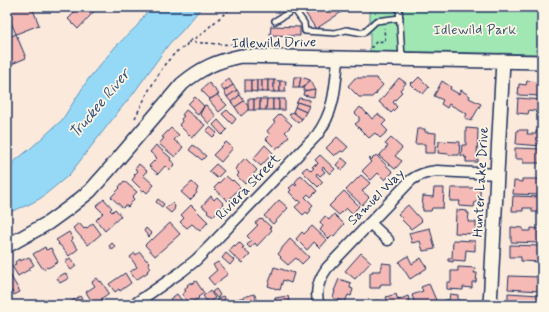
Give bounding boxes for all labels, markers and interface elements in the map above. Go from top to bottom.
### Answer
park label: Idlewild Park [434,21,517,39]
street label: Idlewild Drive [232,33,316,53]
water label: Truckee River [65,64,136,143]
street label: Hunter Lake Drive [469,126,493,238]
street label: Riviera Street [212,149,285,224]
street label: Samuel Way [344,165,408,229]

